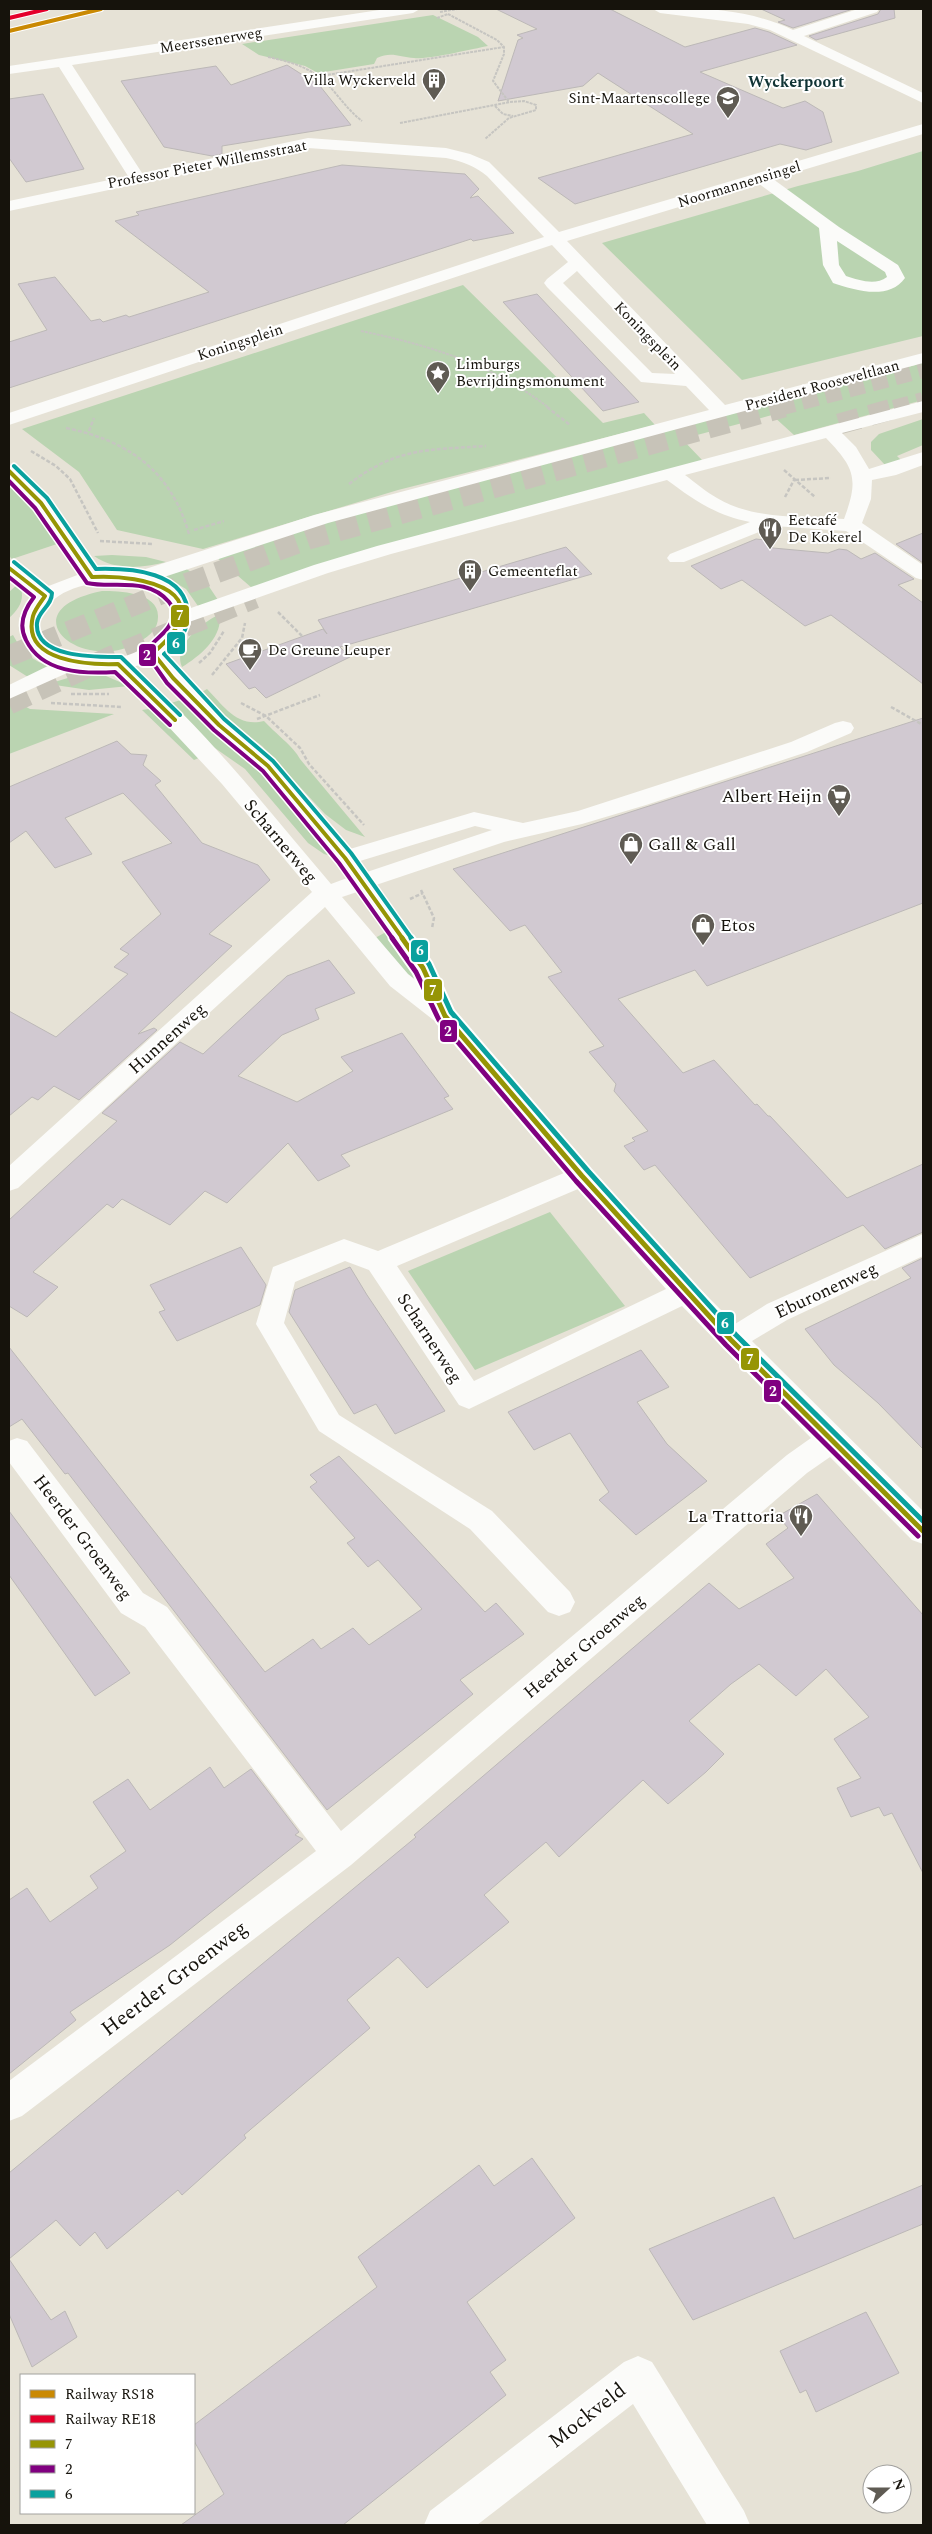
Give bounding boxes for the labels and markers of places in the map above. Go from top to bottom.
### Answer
building icon: Villa Wyckerveld [421,67,447,101]
place label: Villa Wyckerveld [303,69,416,92]
school or university icon: Sint-Maartenscollege [715,85,741,119]
place label: Sint-Maartenscollege [569,87,710,110]
place label: Limburgs Bevrijdingsmonument [456,353,604,393]
place icon: Limburgs Bevrijdingsmonument [425,360,451,394]
place label: Eetcafé De Kokerel [788,509,862,549]
restaurant icon: Eetcafé De Kokerel [757,516,783,550]
building icon: Gemeenteflat [457,558,483,592]
place label: Gemeenteflat [488,560,578,583]
cafe icon: De Greune Leuper [237,637,263,671]
place label: De Greune Leuper [268,639,391,662]
place label: Albert Heijn [721,783,822,810]
supermarket icon: Albert Heijn [826,783,852,817]
shop icon: Gall & Gall [618,831,644,865]
place label: Gall & Gall [648,831,736,858]
shop icon: Etos [690,912,716,946]
place label: Etos [720,912,756,939]
place label: La Trattoria [688,1503,784,1530]
restaurant icon: La Trattoria [788,1503,814,1537]

